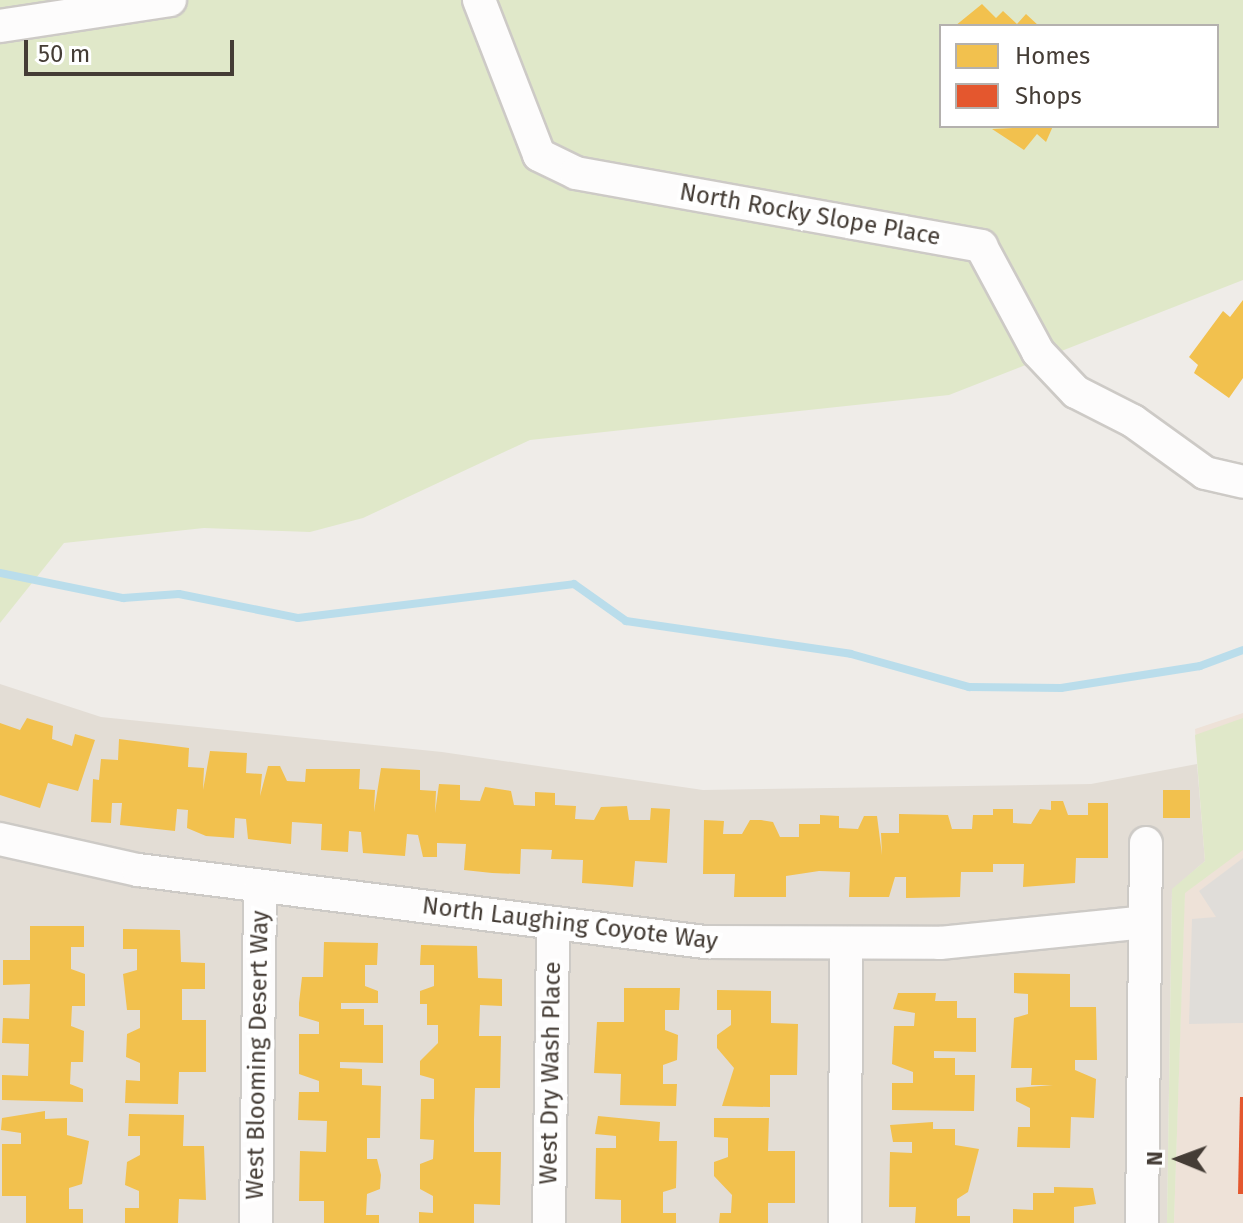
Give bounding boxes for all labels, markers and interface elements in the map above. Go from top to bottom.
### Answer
scale bar [28,24,238,74]
legend [939,24,1219,128]
text: 50 m [38,40,90,68]
text: Homes [1015,42,1090,70]
text: Shops [1015,82,1082,110]
street label: North Rocky Slope Place [677,178,943,252]
street label: North Laughing Coyote Way [421,892,719,956]
street label: West Blooming Desert Way [241,910,275,1200]
street label: West Dry Wash Place [535,961,567,1185]
north arrow [1139,1119,1219,1199]
text: N [1141,1151,1168,1166]

